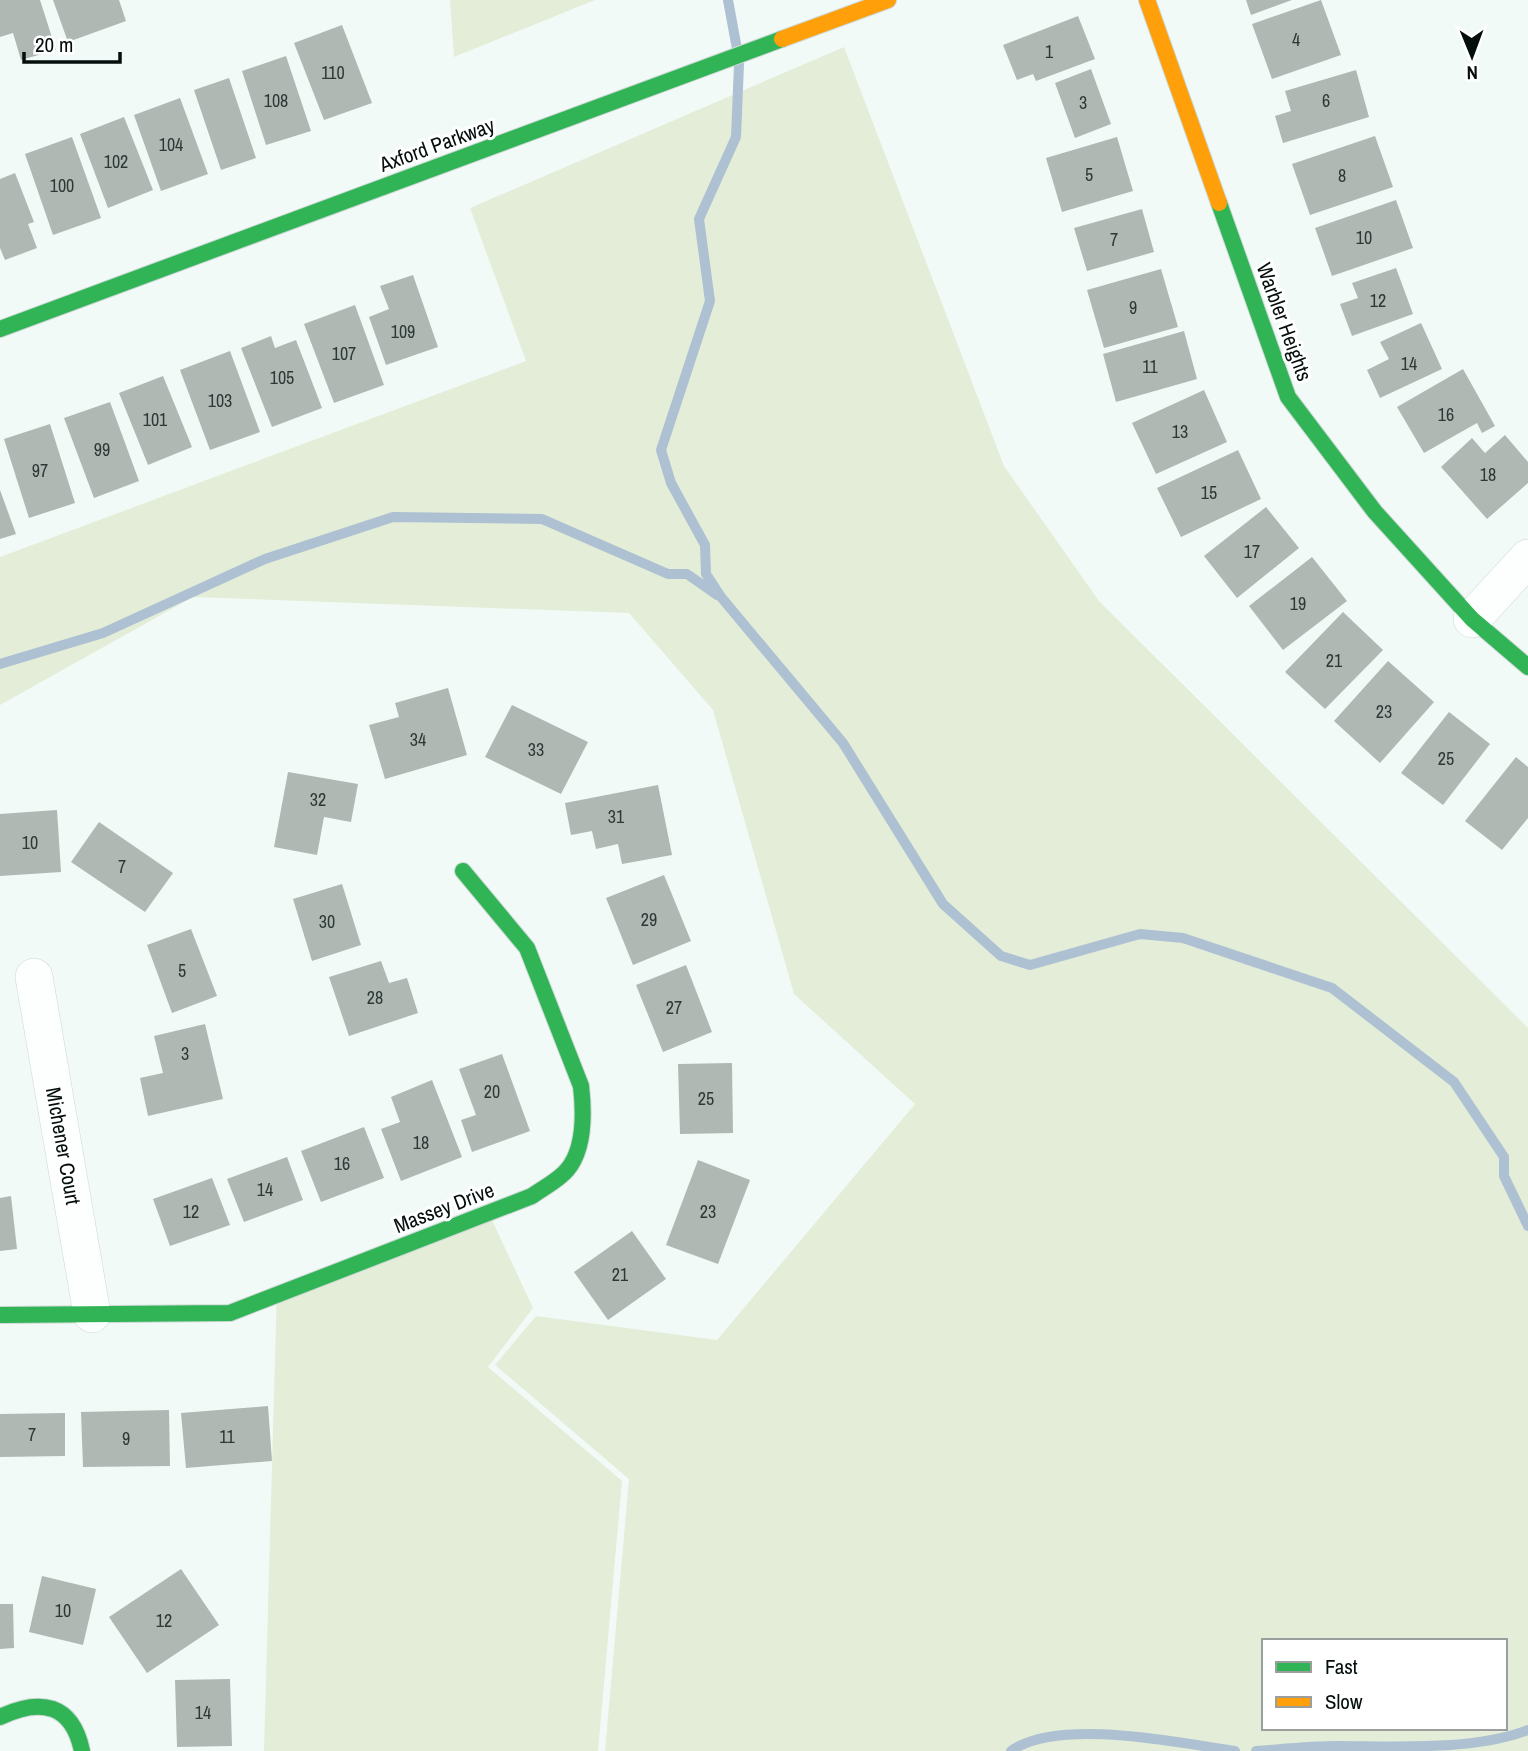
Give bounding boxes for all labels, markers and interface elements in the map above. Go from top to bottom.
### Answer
scale bar [24,21,121,65]
north arrow [1437,21,1507,91]
house number: 4 [1292,27,1300,52]
text: 20 m [35,30,73,59]
house number: 1 [1045,39,1054,64]
house number: 110 [321,60,345,85]
text: N [1466,60,1478,86]
house number: 108 [264,88,288,113]
house number: 6 [1322,88,1330,113]
house number: 3 [1079,90,1087,115]
street label: Axford Parkway [374,110,499,179]
house number: 104 [159,132,183,157]
house number: 102 [104,149,128,174]
house number: 5 [1085,162,1093,187]
house number: 8 [1338,163,1346,188]
house number: 100 [50,173,74,198]
house number: 10 [1356,225,1372,250]
house number: 7 [1110,227,1118,252]
street label: Warbler Heights [1250,259,1319,385]
house number: 12 [1370,288,1386,313]
house number: 9 [1129,295,1137,320]
house number: 109 [391,319,415,344]
house number: 107 [332,341,356,366]
house number: 14 [1401,351,1417,376]
house number: 11 [1142,354,1158,379]
house number: 105 [270,365,294,390]
house number: 103 [208,388,232,413]
house number: 16 [1438,402,1454,427]
house number: 101 [143,407,168,432]
house number: 13 [1172,419,1188,444]
house number: 99 [94,437,110,462]
house number: 97 [32,458,48,483]
house number: 18 [1480,462,1496,487]
house number: 15 [1201,480,1217,505]
house number: 17 [1244,539,1260,564]
house number: 19 [1290,591,1306,616]
house number: 21 [1326,648,1343,673]
house number: 23 [1376,699,1392,724]
house number: 34 [410,727,426,752]
house number: 33 [528,737,544,762]
house number: 25 [1438,746,1454,771]
house number: 32 [310,787,326,812]
house number: 31 [608,804,625,829]
house number: 10 [22,830,38,855]
house number: 7 [118,854,126,879]
house number: 29 [641,907,657,932]
house number: 30 [319,909,335,934]
house number: 5 [178,958,186,983]
house number: 28 [367,985,383,1010]
house number: 27 [666,995,682,1020]
house number: 3 [181,1041,189,1066]
house number: 20 [484,1079,500,1104]
street label: Michener Court [39,1085,88,1207]
house number: 25 [698,1086,714,1111]
house number: 18 [413,1130,429,1155]
house number: 16 [334,1151,350,1176]
street label: Massey Drive [389,1175,498,1240]
house number: 14 [257,1177,273,1202]
house number: 12 [183,1199,199,1224]
house number: 23 [700,1199,716,1224]
house number: 21 [612,1262,629,1287]
house number: 7 [28,1422,36,1447]
house number: 11 [219,1424,235,1449]
house number: 9 [122,1426,130,1451]
house number: 10 [55,1598,71,1623]
house number: 12 [156,1608,172,1633]
legend [1262,1639,1507,1730]
text: Fast [1325,1652,1358,1681]
text: Slow [1325,1687,1363,1716]
house number: 14 [195,1700,211,1725]

